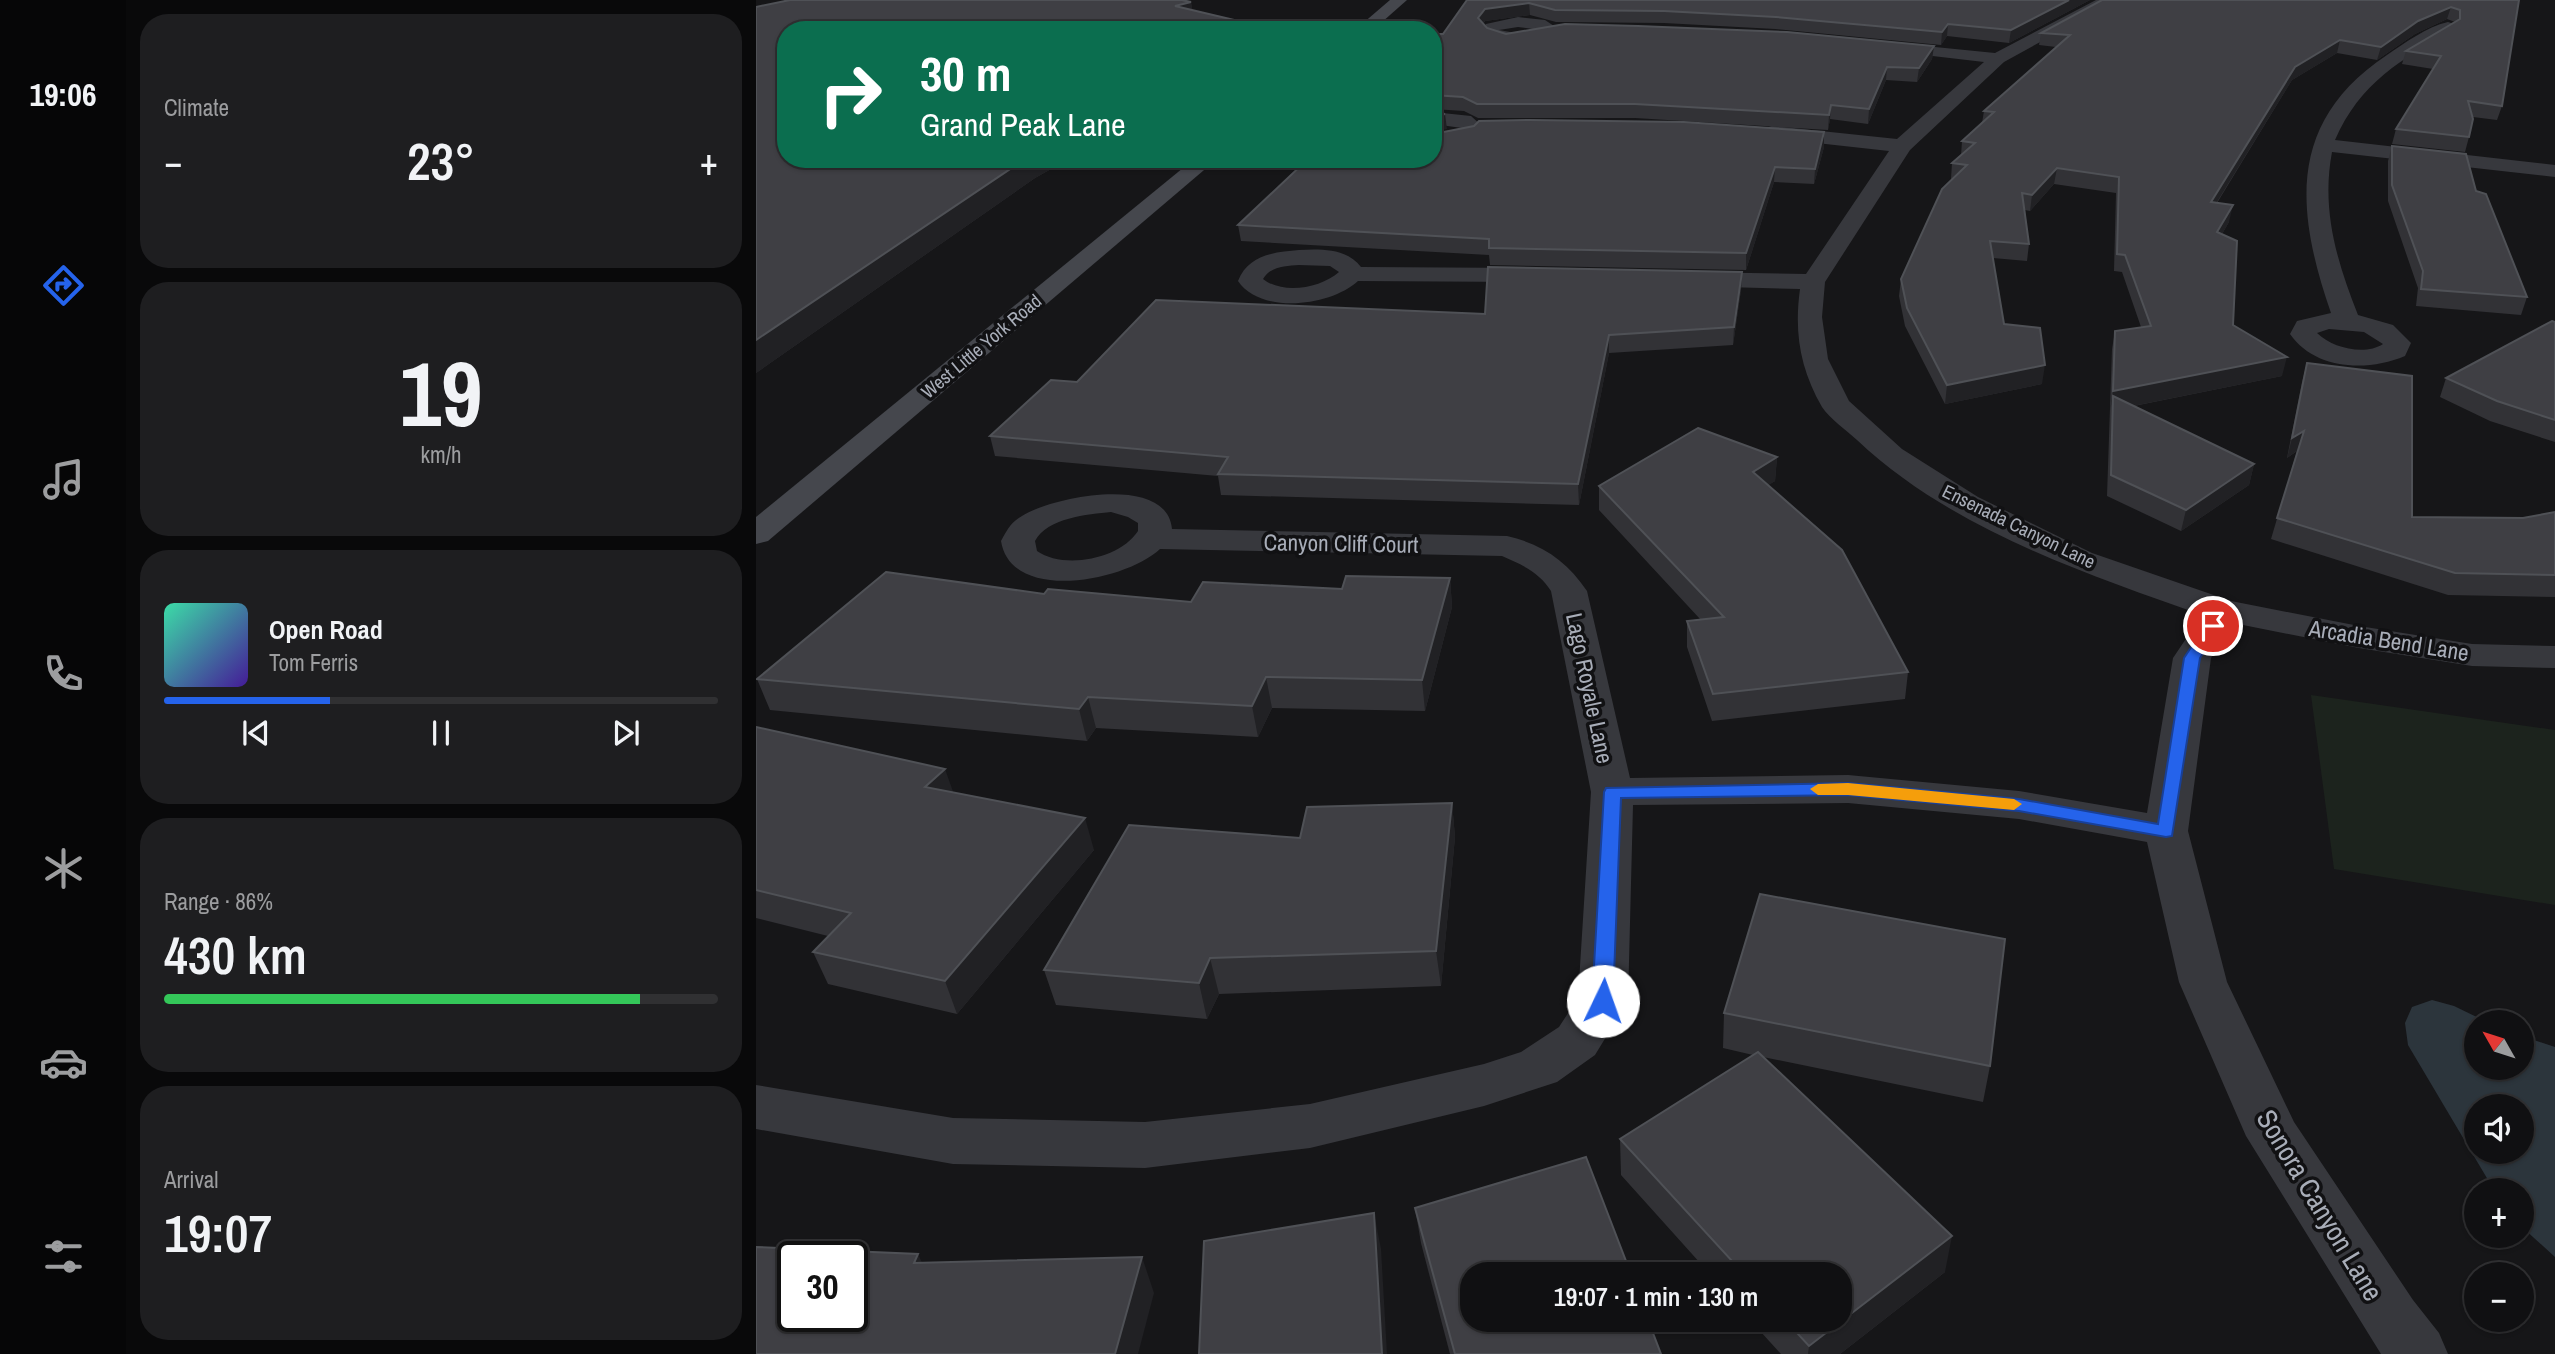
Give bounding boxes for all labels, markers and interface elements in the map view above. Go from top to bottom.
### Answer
text: 30 m [920,40,1012,106]
icon: right [805,49,896,140]
text: 19:06 [29,73,97,116]
text: Climate [164,92,229,123]
text: Grand Peak Lane [920,103,1126,146]
text: 23° [407,126,475,196]
text: − [164,136,182,187]
text: + [700,136,718,187]
icon: directions [39,261,88,310]
street label: West Little York Road [915,288,1047,404]
text: 19 [400,332,483,454]
text: km/h [421,439,461,470]
icon: music [39,455,88,504]
street label: Ensenada Canyon Lane [1938,478,2100,574]
street label: Canyon Cliff Court [1263,526,1419,560]
pin [2183,596,2243,656]
icon: arrive [2194,607,2232,645]
street label: Lago Royale Lane [1559,610,1621,766]
text: Open Road [269,612,383,647]
street label: Arcadia Bend Lane [2306,612,2471,668]
text: Tom Ferris [269,647,358,678]
icon: phone [39,649,88,698]
icon: previous [237,714,275,752]
icon: pause [422,714,460,752]
icon: next [607,714,645,752]
icon: climate [39,844,88,893]
text: Range · 86% [164,886,273,917]
text: 430 km [164,920,307,990]
position arrow [1566,964,1640,1038]
north arrow [2464,1010,2534,1080]
map controls [2464,1010,2534,1332]
icon: car [39,1038,88,1087]
button: sound [2464,1094,2534,1164]
street label: Sonora Canyon Lane [2248,1102,2392,1308]
text: Arrival [164,1164,219,1195]
button: + [2464,1178,2534,1248]
text: 19:07 [164,1198,272,1268]
icon: filters [39,1232,88,1281]
speed limit sign: 30 [777,1241,868,1332]
button: − [2464,1262,2534,1332]
text: 19:07 · 1 min · 130 m [1554,1279,1758,1314]

